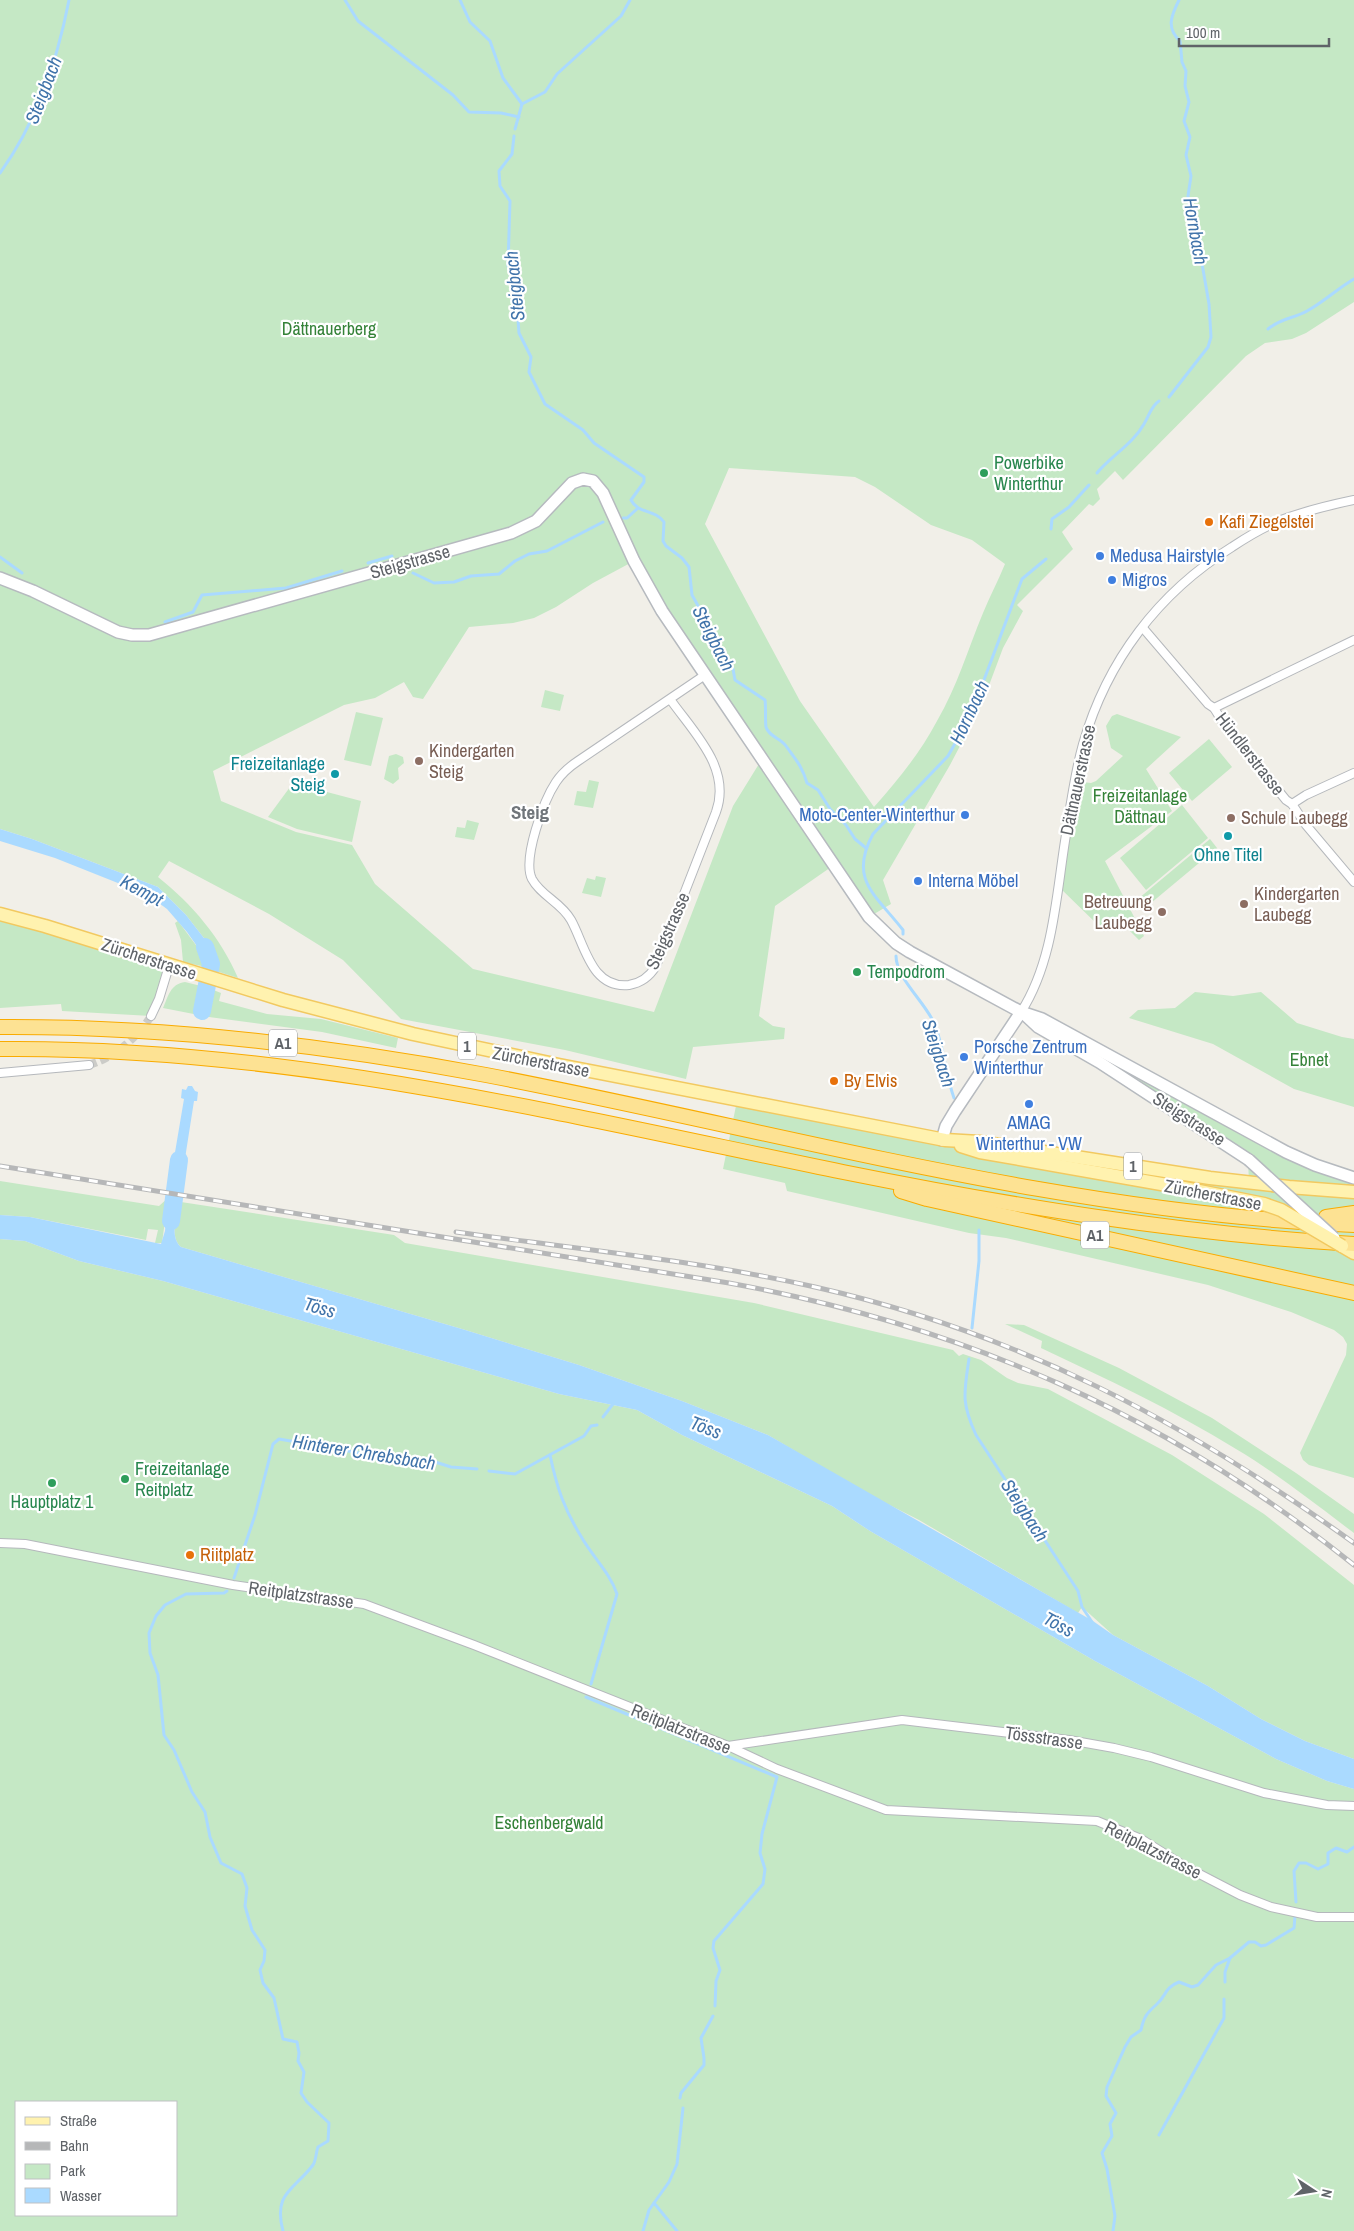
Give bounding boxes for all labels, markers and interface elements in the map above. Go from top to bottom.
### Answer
scale bar [1179,15,1329,47]
text: 100 m [1186,22,1220,43]
water label: Steigbach [18,53,68,127]
water label: Hornbach [1177,195,1215,267]
water label: Steigbach [497,250,531,322]
park label: Dättnauerberg [282,316,377,341]
place label: Powerbike Winterthur [994,450,1064,496]
marker: Powerbike Winterthur [978,467,990,479]
place label: Kafi Ziegelstei [1219,509,1314,534]
marker: Kafi Ziegelstei [1203,516,1215,528]
street label: Steigstrasse [367,538,453,585]
place label: Medusa Hairstyle [1110,543,1225,568]
marker: Medusa Hairstyle [1094,550,1106,562]
place label: Migros [1122,567,1167,592]
marker: Migros [1106,574,1118,586]
water label: Steigbach [686,601,742,675]
water label: Hornbach [943,676,995,748]
street label: Hündlerstrasse [1210,707,1291,800]
street label: Dättnauerstrasse [1054,722,1101,837]
place label: Kindergarten Steig [429,738,514,784]
place label: Freizeitanlage Steig [231,751,326,797]
marker: Kindergarten Steig [413,755,425,767]
marker: Freizeitanlage Steig [329,768,341,780]
park label: Freizeitanlage Dättnau [1093,783,1187,829]
district label: Steig [511,799,550,825]
place label: Moto-Center-Winterthur [799,802,955,827]
place label: Schule Laubegg [1241,805,1348,830]
marker: Moto-Center-Winterthur [959,809,971,821]
marker: Schule Laubegg [1225,812,1237,824]
marker: Ohne Titel [1222,830,1234,842]
place label: Ohne Titel [1194,842,1262,867]
water label: Kempt [116,868,169,912]
place label: Interna Möbel [928,868,1018,893]
marker: Interna Möbel [912,875,924,887]
place label: Kindergarten Laubegg [1254,881,1339,927]
street label: Steigstrasse [639,888,696,973]
place label: Betreuung Laubegg [1084,889,1153,935]
marker: Kindergarten Laubegg [1238,898,1250,910]
marker: Betreuung Laubegg [1156,906,1168,918]
street label: Zürcherstrasse [98,931,200,986]
place label: Tempodrom [867,959,945,984]
marker: Tempodrom [851,966,863,978]
water label: Steigbach [916,1016,962,1090]
road number: A1 [269,1030,297,1056]
road number: 1 [458,1032,476,1060]
place label: Porsche Zentrum Winterthur [974,1034,1087,1080]
street label: Zürcherstrasse [490,1040,592,1083]
park label: Ebnet [1290,1047,1328,1072]
marker: Porsche Zentrum Winterthur [958,1051,970,1063]
place label: By Elvis [844,1068,897,1093]
marker: By Elvis [828,1075,840,1087]
street label: Steigstrasse [1148,1086,1230,1151]
marker: AMAG Winterthur - VW [1023,1098,1035,1110]
place label: AMAG Winterthur - VW [976,1110,1082,1156]
road number: 1 [1124,1152,1142,1180]
street label: Zürcherstrasse [1162,1173,1264,1216]
road number: A1 [1081,1222,1109,1248]
water label: Töss [301,1290,339,1324]
water label: Töss [687,1409,726,1445]
water label: Hinterer Chrebsbach [291,1428,437,1476]
place label: Freizeitanlage Reitplatz [135,1456,229,1502]
marker: Freizeitanlage Reitplatz [119,1473,131,1485]
water label: Steigbach [995,1473,1055,1547]
marker: Hauptplatz 1 [46,1477,58,1489]
place label: Hauptplatz 1 [11,1489,94,1514]
place label: Riitplatz [200,1542,254,1567]
marker: Riitplatz [184,1549,196,1561]
street label: Reitplatzstrasse [247,1575,355,1614]
water label: Töss [1039,1605,1079,1643]
street label: Reitplatzstrasse [627,1697,735,1760]
street label: Tössstrasse [1004,1720,1084,1755]
park label: Eschenbergwald [494,1810,604,1835]
street label: Reitplatzstrasse [1100,1814,1206,1885]
legend [15,2101,178,2216]
text: Straße [60,2110,97,2131]
text: Bahn [60,2135,89,2156]
text: Park [60,2160,86,2181]
north arrow [1289,2166,1339,2216]
text: Wasser [60,2185,101,2206]
text: N [1317,2188,1336,2200]

